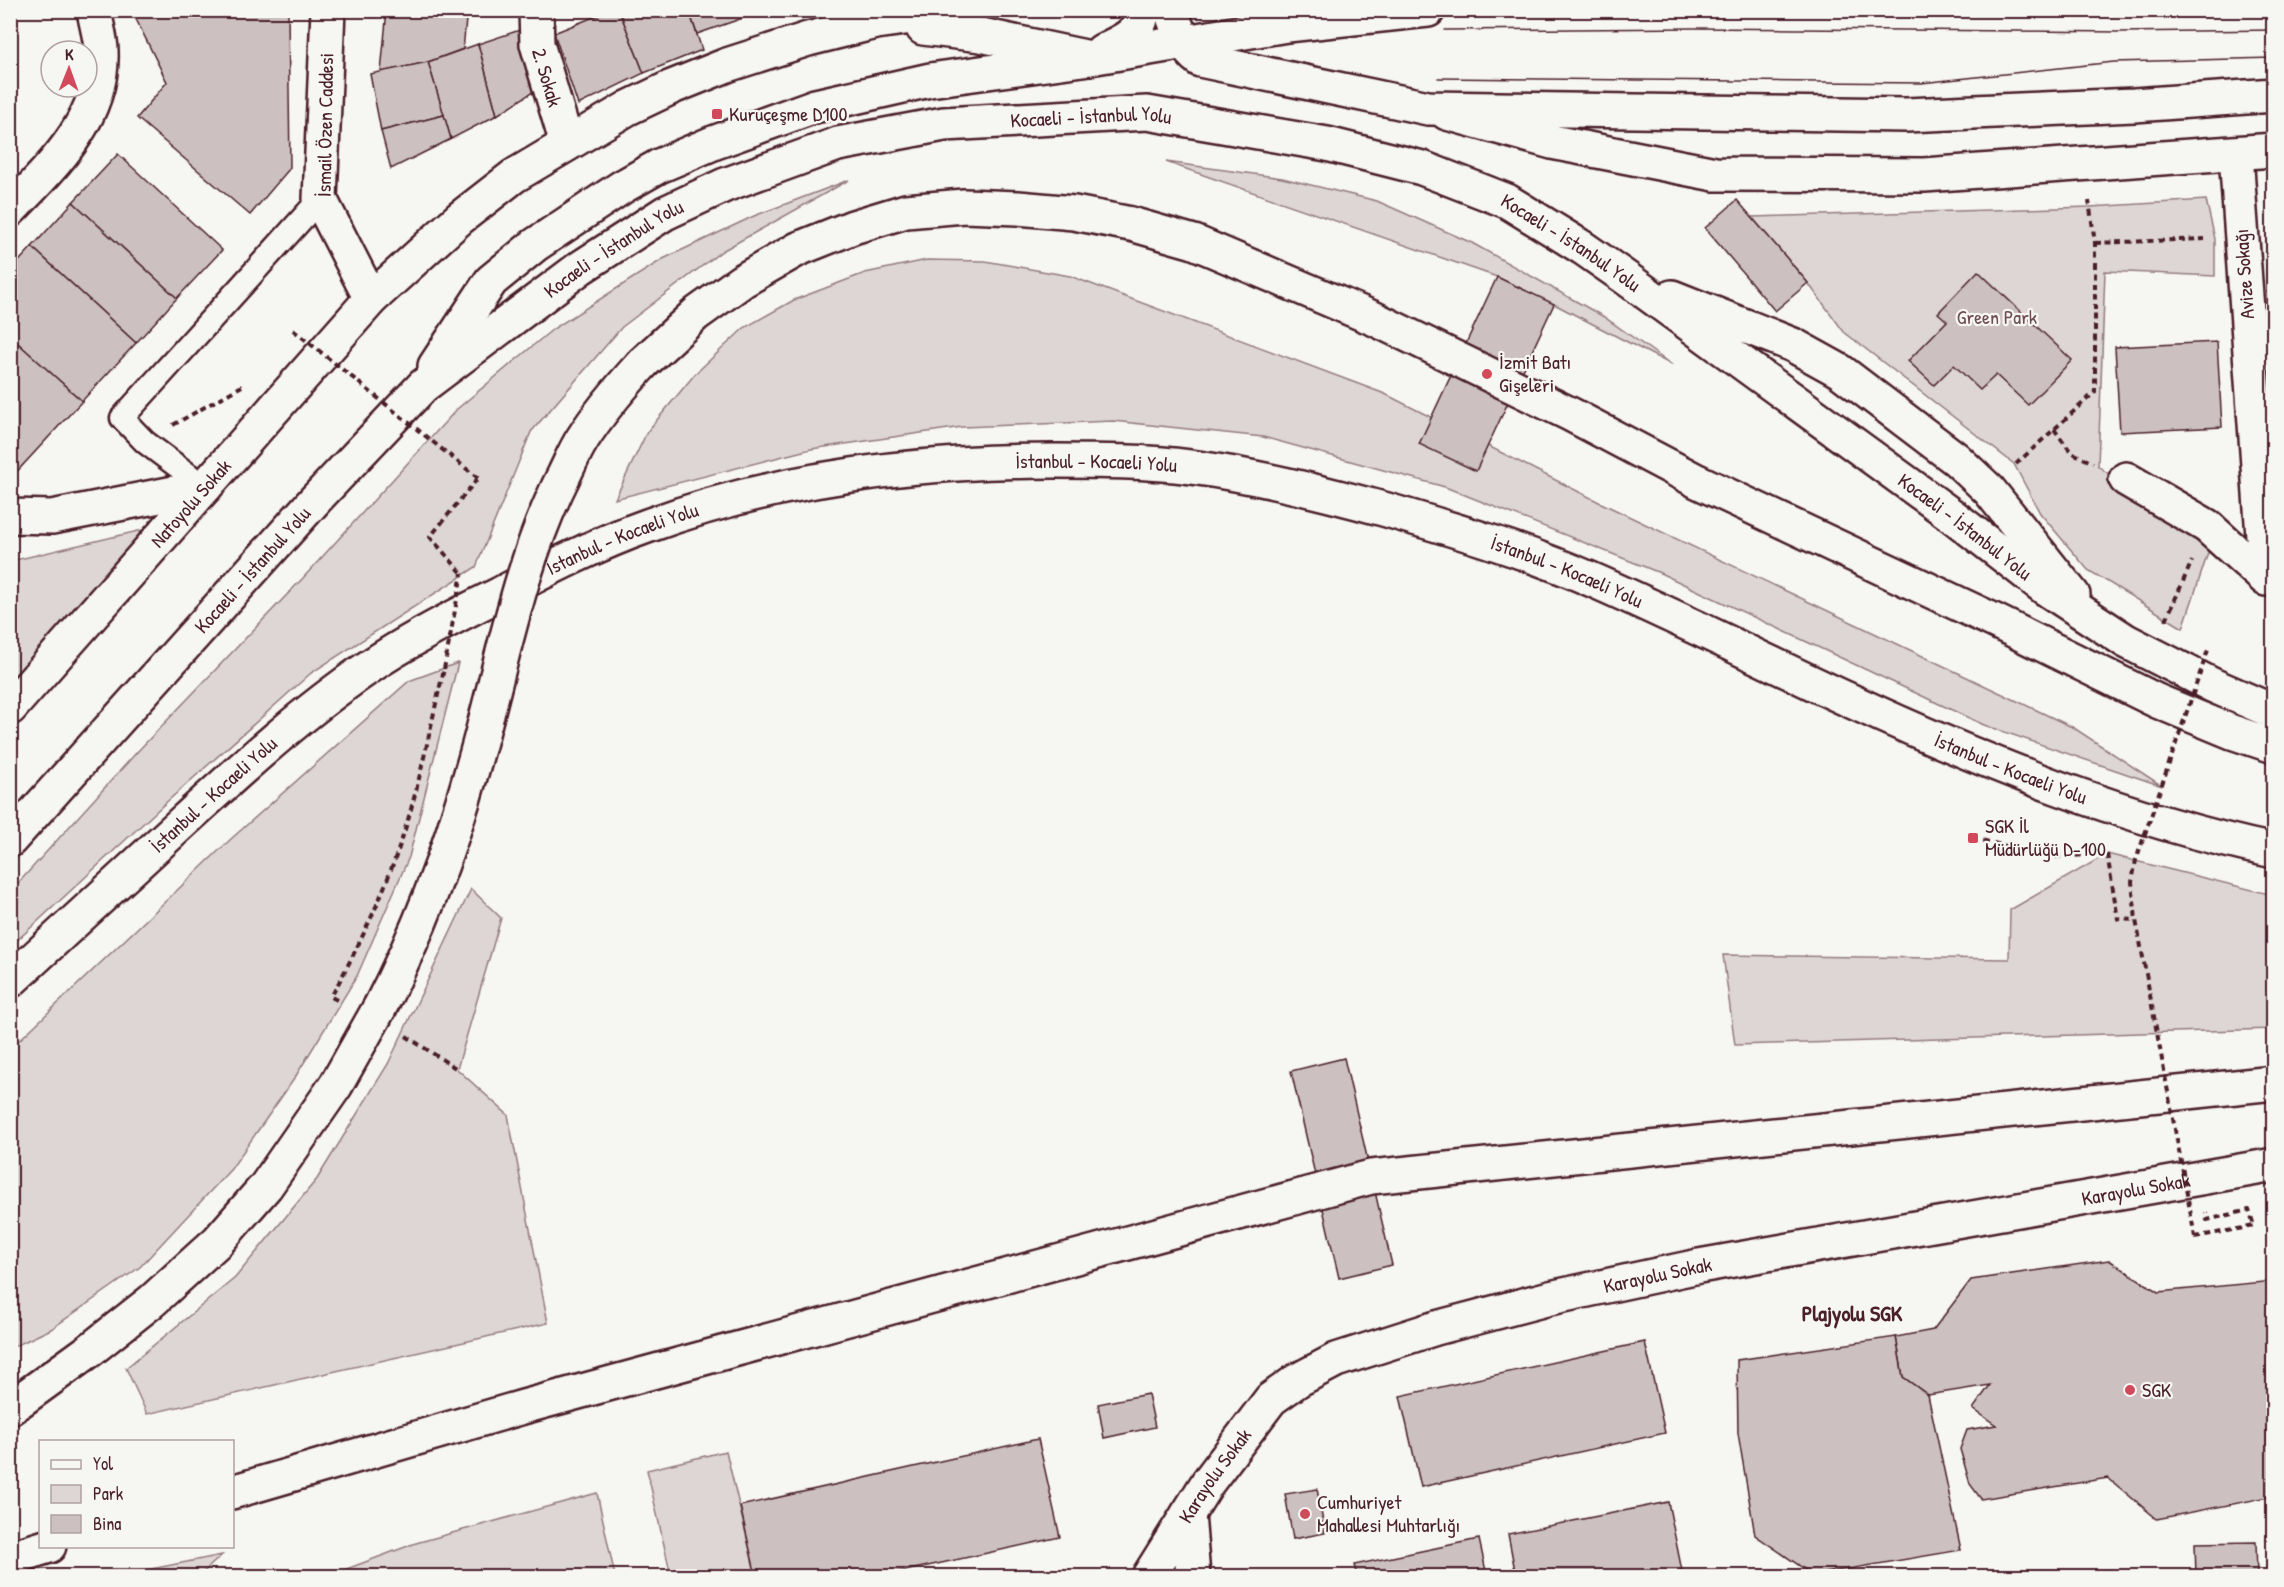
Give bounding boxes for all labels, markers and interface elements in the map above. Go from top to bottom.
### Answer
north arrow [39,39,99,99]
text: K [65,43,74,65]
street label: 2. Sokak [526,45,569,110]
street label: İsmail Özen Caddesi [310,53,339,197]
street label: Kocaeli - İstanbul Yolu [1010,99,1174,133]
place label: Kuruçeşme D100 [729,100,847,127]
marker: Kuruçeşme D100 [710,107,724,121]
street label: Kocaeli - İstanbul Yolu [1496,187,1647,298]
street label: Kocaeli - İstanbul Yolu [538,192,687,304]
street label: Avize Sokağı [2227,228,2260,320]
park label: Green Park [1957,303,2037,330]
place label: İzmit Batı Gişeleri [1499,348,1571,398]
marker: İzmit Batı Gişeleri [1480,367,1494,381]
street label: İstanbul - Kocaeli Yolu [1015,447,1178,478]
street label: Natoyolu Sokak [144,453,237,553]
street label: Kocaeli - İstanbul Yolu [1893,467,2038,586]
street label: İstanbul - Kocaeli Yolu [541,496,701,581]
street label: Kocaeli - İstanbul Yolu [188,500,316,639]
street label: İstanbul - Kocaeli Yolu [1487,529,1647,614]
street label: İstanbul - Kocaeli Yolu [1930,726,2091,810]
street label: İstanbul - Kocaeli Yolu [144,730,282,858]
place label: SGK İl Müdürlüğü D-100 [1985,812,2106,862]
marker: SGK İl Müdürlüğü D-100 [1966,831,1980,845]
street label: Karayolu Sokak [2079,1166,2192,1212]
street label: Karayolu Sokak [1601,1250,1714,1299]
district label: Plajyolu SGK [1802,1298,1903,1329]
place label: SGK [2142,1376,2172,1403]
marker: SGK [2123,1383,2137,1397]
street label: Karayolu Sokak [1172,1423,1257,1528]
legend [39,1440,234,1548]
text: Yol [93,1451,113,1476]
text: Park [93,1481,124,1506]
place label: Cumhuriyet Mahallesi Muhtarlığı [1317,1488,1460,1538]
marker: Cumhuriyet Mahallesi Muhtarlığı [1298,1507,1312,1521]
text: Bina [93,1511,121,1536]

